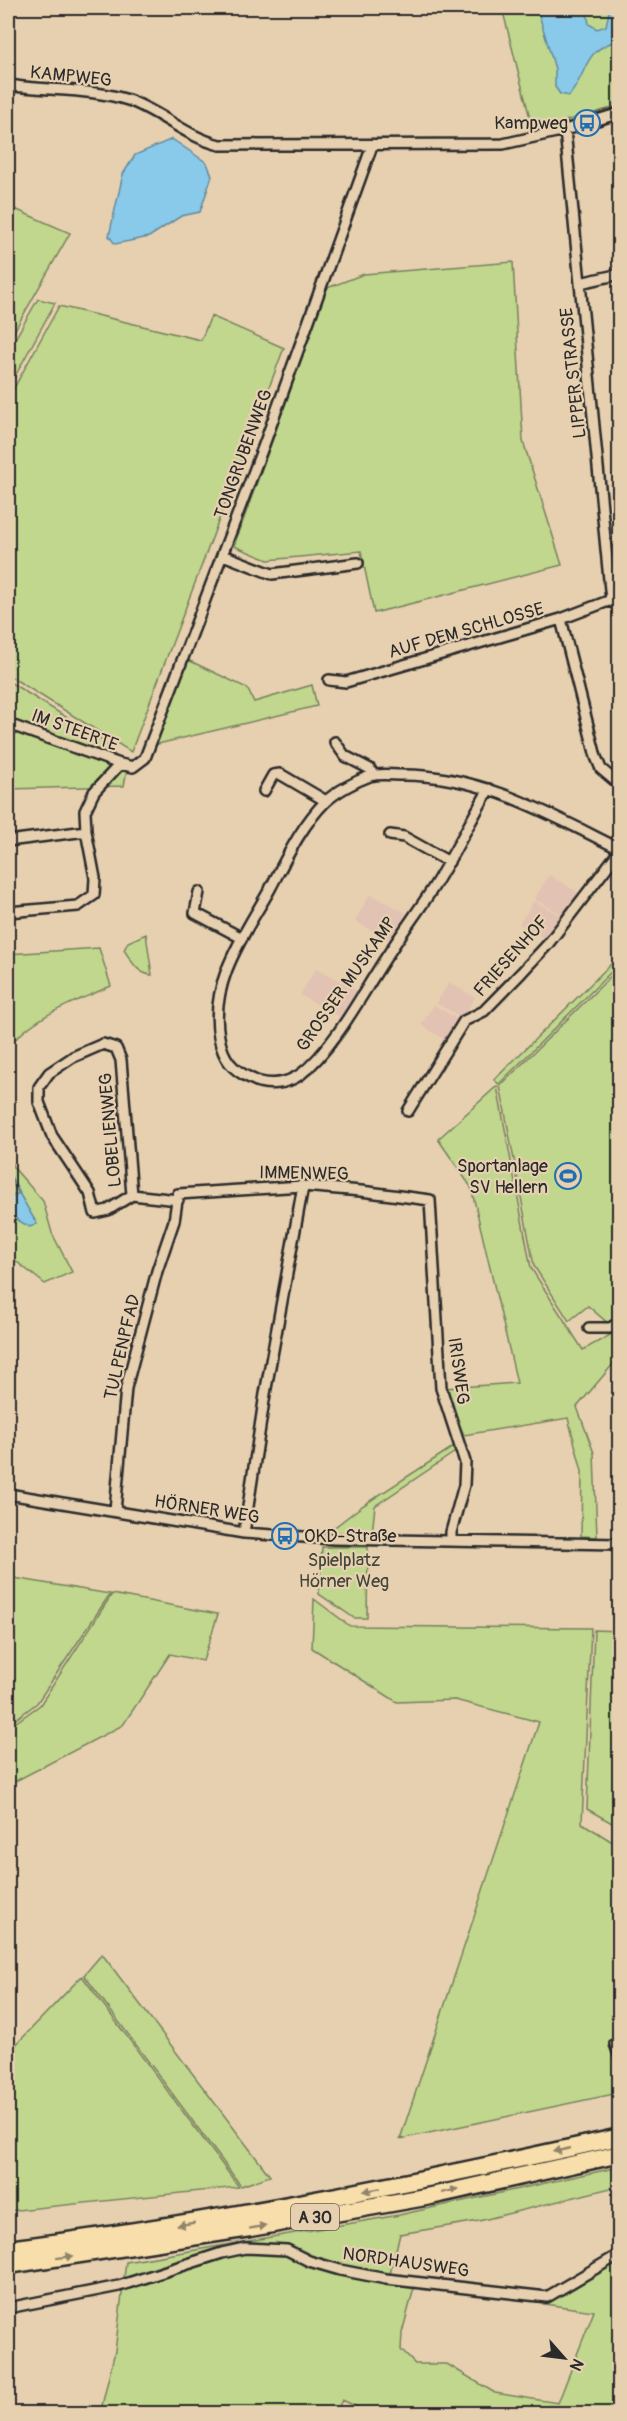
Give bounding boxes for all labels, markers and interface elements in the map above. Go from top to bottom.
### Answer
street label: KAMPWEG [29,61,113,92]
bus stop icon: Kampweg [572,108,602,138]
place label: Kampweg [494,112,568,135]
street label: LIPPER STRASSE [555,306,592,440]
street label: TONGRUBENWEG [209,386,278,522]
street label: AUF DEM SCHLOSSE [386,597,547,664]
street label: IM STEERTE [28,704,121,757]
street label: FRIESENHOF [469,911,554,1002]
street label: GROSSER MUSKAMP [291,912,402,1056]
street label: LOBELIENWEG [94,1072,127,1188]
place label: Sportanlage SV Hellern [457,1155,548,1199]
street label: IMMENWEG [259,1161,349,1186]
sports icon: Sportanlage SV Hellern [553,1161,583,1191]
street label: TULPENPFAD [99,1292,146,1402]
street label: IRISWEG [442,1336,475,1406]
street label: HÖRNER WEG [153,1490,261,1529]
bus stop icon: OKD-Straße [270,1521,300,1551]
place label: OKD-Straße [304,1525,397,1548]
park label: Spielplatz Hörner Weg [299,1549,389,1593]
one-way arrow [553,2145,572,2155]
one-way arrow [362,2186,381,2195]
one-way arrow [441,2186,459,2196]
road number: A 30 [291,2204,339,2230]
one-way arrow [176,2219,195,2228]
one-way arrow [249,2222,268,2231]
street label: NORDHAUSWEG [341,2242,471,2283]
one-way arrow [56,2252,75,2262]
north arrow [534,2328,594,2388]
text: N [565,2355,588,2374]

